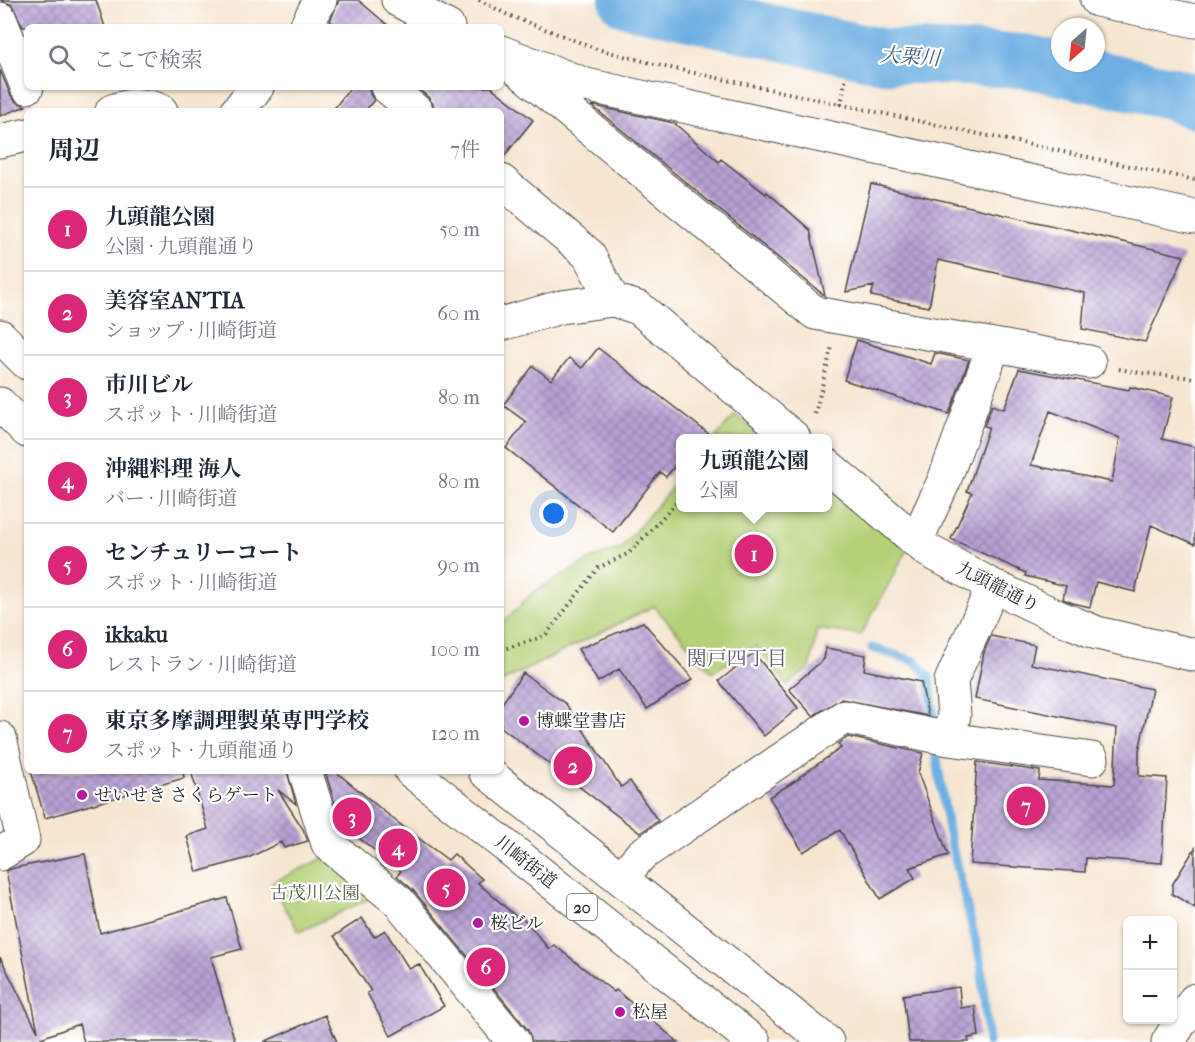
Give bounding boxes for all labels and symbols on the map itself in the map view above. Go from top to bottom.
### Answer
north arrow [1051,18,1105,72]
water label: 大栗川 [879,43,943,70]
your location [539,499,568,528]
pin: 1 [734,532,774,576]
street label: 九頭龍通り [953,558,1043,617]
district label: 関戸四丁目 [687,647,787,670]
place label: 博蝶堂書店 [536,711,626,732]
marker: 博蝶堂書店 [517,714,531,728]
pin: 2 [554,744,592,789]
pin: 7 [1006,784,1046,828]
place label: せいせき さくらゲート [94,785,278,806]
marker: せいせき さくらゲート [75,788,89,802]
pin: 3 [332,794,372,840]
pin: 4 [378,826,418,870]
street label: 川崎街道 [491,832,561,893]
pin: 5 [426,866,466,910]
park label: 古茂川公園 [270,883,360,904]
road number: 20 [567,894,597,920]
place label: 桜ビル [490,913,544,934]
marker: 桜ビル [471,916,485,930]
pin: 6 [466,944,506,990]
place label: 松屋 [632,1002,668,1023]
marker: 松屋 [613,1005,627,1019]

